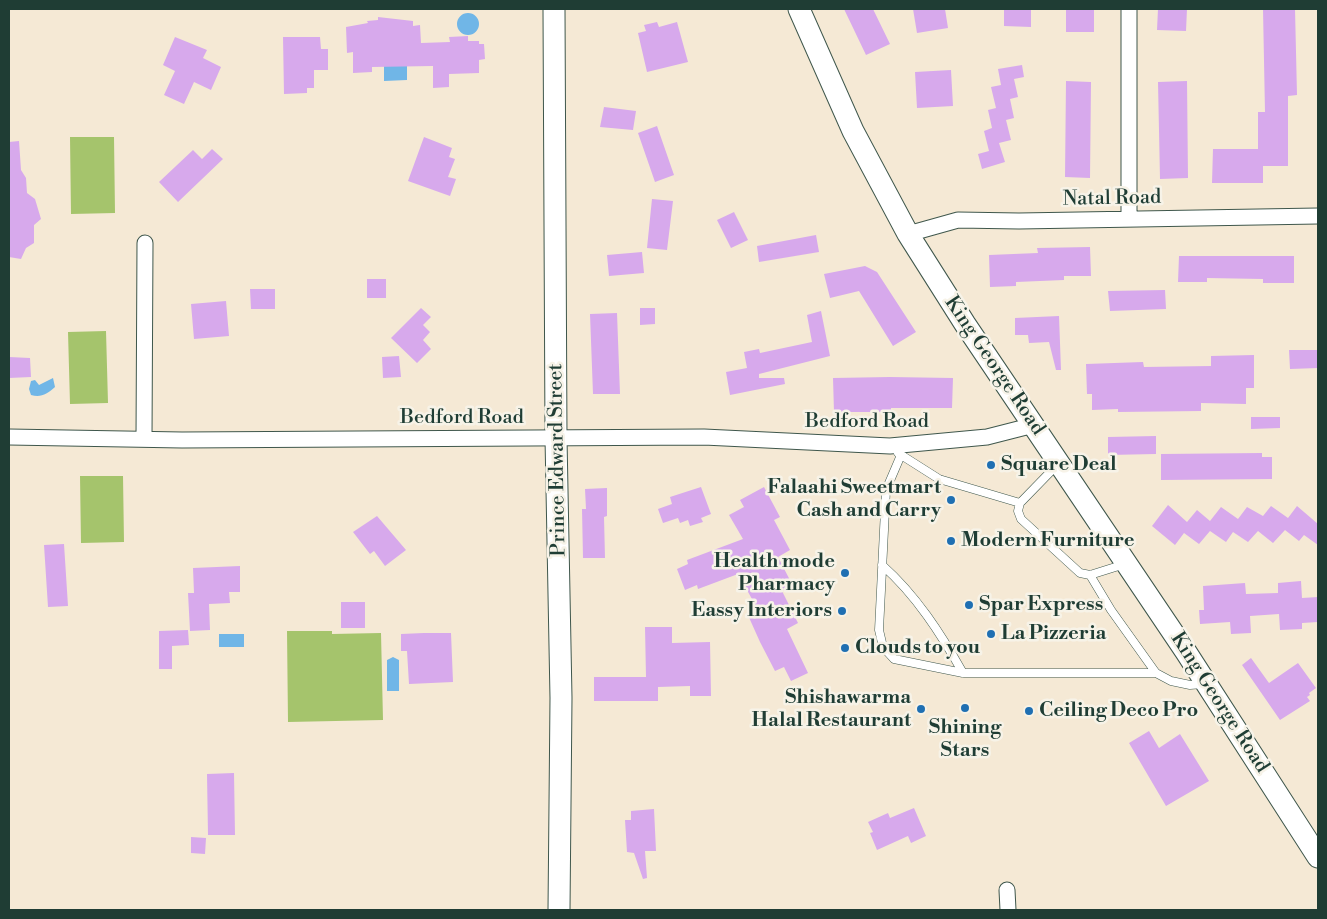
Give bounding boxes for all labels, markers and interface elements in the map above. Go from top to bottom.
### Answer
street label: Natal Road [1062,186,1162,212]
street label: King George Road [939,292,1049,440]
street label: Prince Edward Street [544,363,572,557]
street label: Bedford Road [400,406,524,430]
street label: Bedford Road [805,410,929,434]
place label: Square Deal [1001,453,1117,477]
marker: Square Deal [985,459,997,471]
place label: Falaahi Sweetmart Cash and Carry [767,476,941,523]
marker: Falaahi Sweetmart Cash and Carry [945,494,957,506]
place label: Modern Furniture [961,529,1135,553]
marker: Modern Furniture [945,535,957,547]
place label: Health mode Pharmacy [714,550,835,597]
marker: Health mode Pharmacy [839,567,851,579]
place label: Spar Express [979,593,1103,617]
place label: Eassy Interiors [691,599,832,623]
marker: Spar Express [963,599,975,611]
marker: Eassy Interiors [836,605,848,617]
place label: La Pizzeria [1001,622,1106,646]
marker: La Pizzeria [985,628,997,640]
street label: King George Road [1165,628,1273,778]
place label: Clouds to you [855,636,980,660]
marker: Clouds to you [839,642,851,654]
place label: Shishawarma Halal Restaurant [752,686,911,733]
place label: Ceiling Deco Pro [1039,699,1198,723]
marker: Shining Stars [959,702,971,714]
marker: Shishawarma Halal Restaurant [915,703,927,715]
marker: Ceiling Deco Pro [1023,705,1035,717]
place label: Shining Stars [929,716,1001,763]

